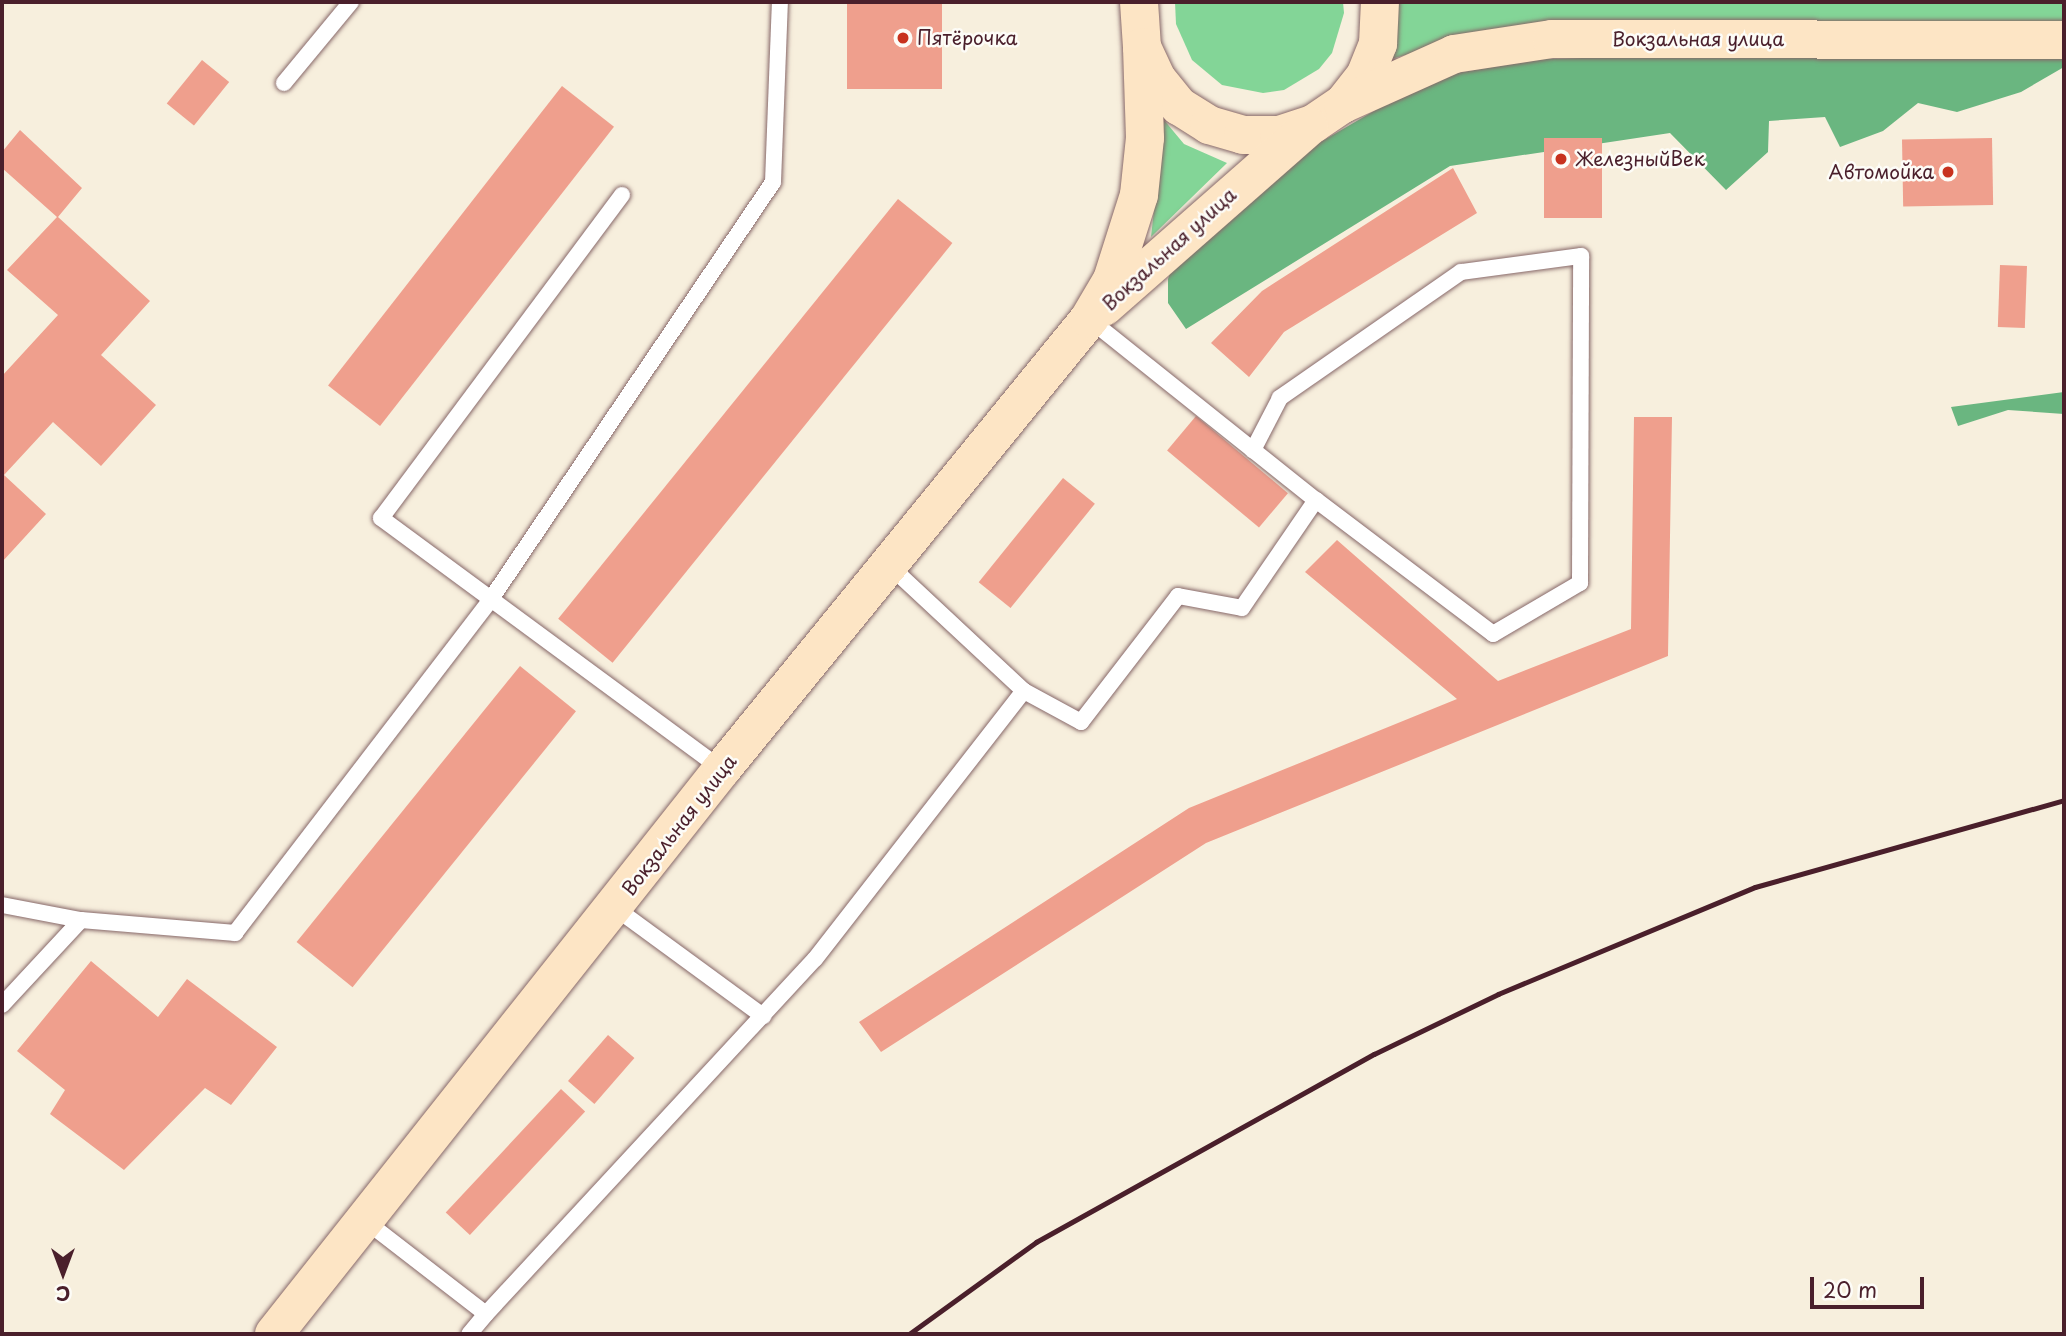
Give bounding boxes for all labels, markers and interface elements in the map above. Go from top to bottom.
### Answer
place label: Пятёрочка [917,27,1018,49]
street label: Вокзальная улица [1611,28,1785,50]
marker: Пятёрочка [895,30,911,46]
place label: ЖелезныйВек [1575,148,1705,170]
marker: ЖелезныйВек [1553,151,1569,167]
place label: Автомойка [1829,161,1934,183]
marker: Автомойка [1940,164,1956,180]
street label: Вокзальная улица [1097,183,1241,315]
street label: Вокзальная улица [617,750,741,900]
north arrow [28,1238,98,1308]
scale bar [1814,1262,1928,1306]
text: 20 m [1823,1273,1877,1305]
text: С [56,1280,70,1308]

